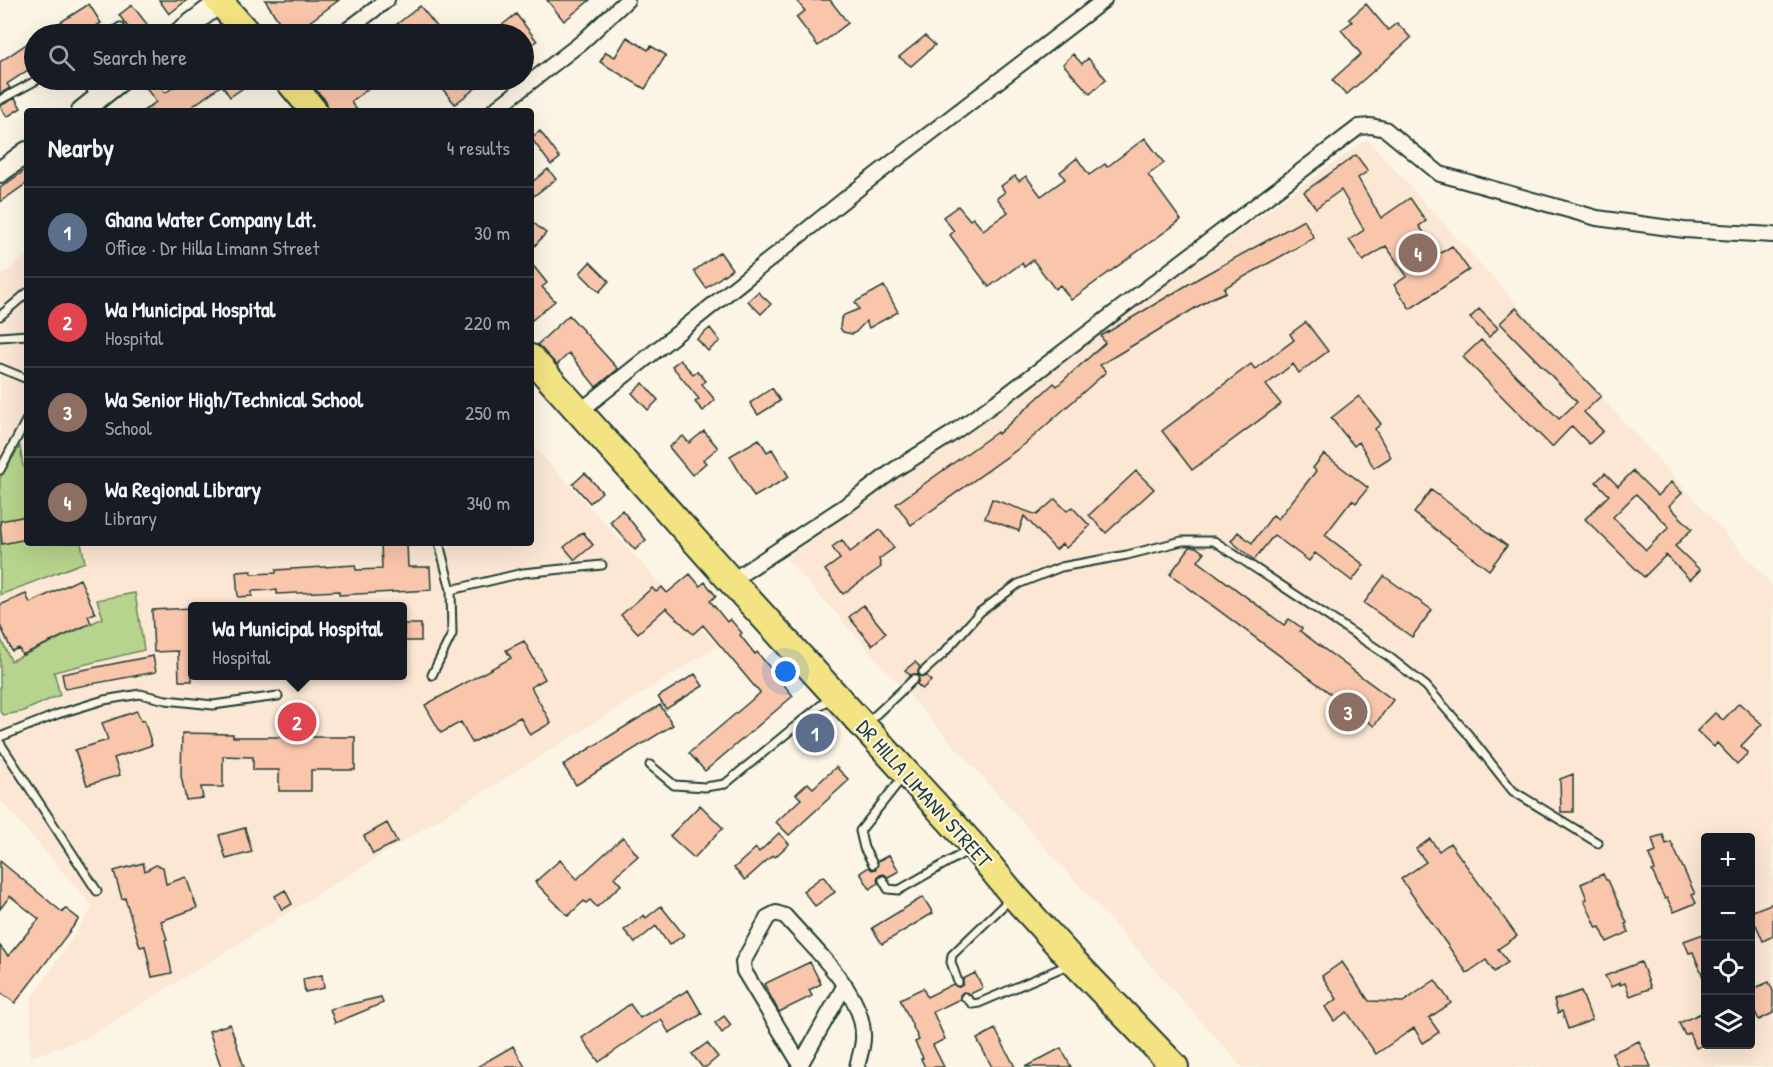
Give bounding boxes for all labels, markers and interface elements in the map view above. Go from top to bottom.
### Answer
search box [24,24,534,90]
icon: search [45,41,78,74]
text: Search here [93,42,187,72]
text: Nearby [48,130,114,165]
text: 4 results [447,134,510,161]
text: Ghana Water Company Ldt. [105,204,316,234]
text: 1 [64,219,71,246]
text: 30 m [474,219,510,246]
pin: 4 [1398,230,1438,276]
text: Office · Dr Hilla Limann Street [105,234,319,261]
text: Wa Municipal Hospital [105,294,275,324]
text: 2 [63,309,72,336]
text: 220 m [464,309,510,336]
text: Hospital [105,324,163,351]
text: Wa Senior High/Technical School [105,384,363,414]
text: 3 [63,399,72,426]
text: 250 m [465,399,510,426]
text: School [105,414,152,441]
text: Wa Regional Library [105,474,261,504]
text: 4 [64,489,71,516]
text: 340 m [466,489,510,516]
text: Library [105,504,157,531]
popup [188,602,407,680]
text: Wa Municipal Hospital [212,613,383,643]
text: Hospital [212,643,270,670]
your location [771,657,800,686]
pin: 3 [1328,690,1368,734]
pin: 2 [278,700,316,744]
pin: 1 [796,710,834,756]
street label: DR HILLA LIMANN STREET [850,713,999,875]
map controls [1701,833,1755,1049]
button: + [1701,833,1755,887]
button: − [1701,887,1755,941]
button: locate [1701,941,1755,995]
button: layers [1701,995,1755,1049]

